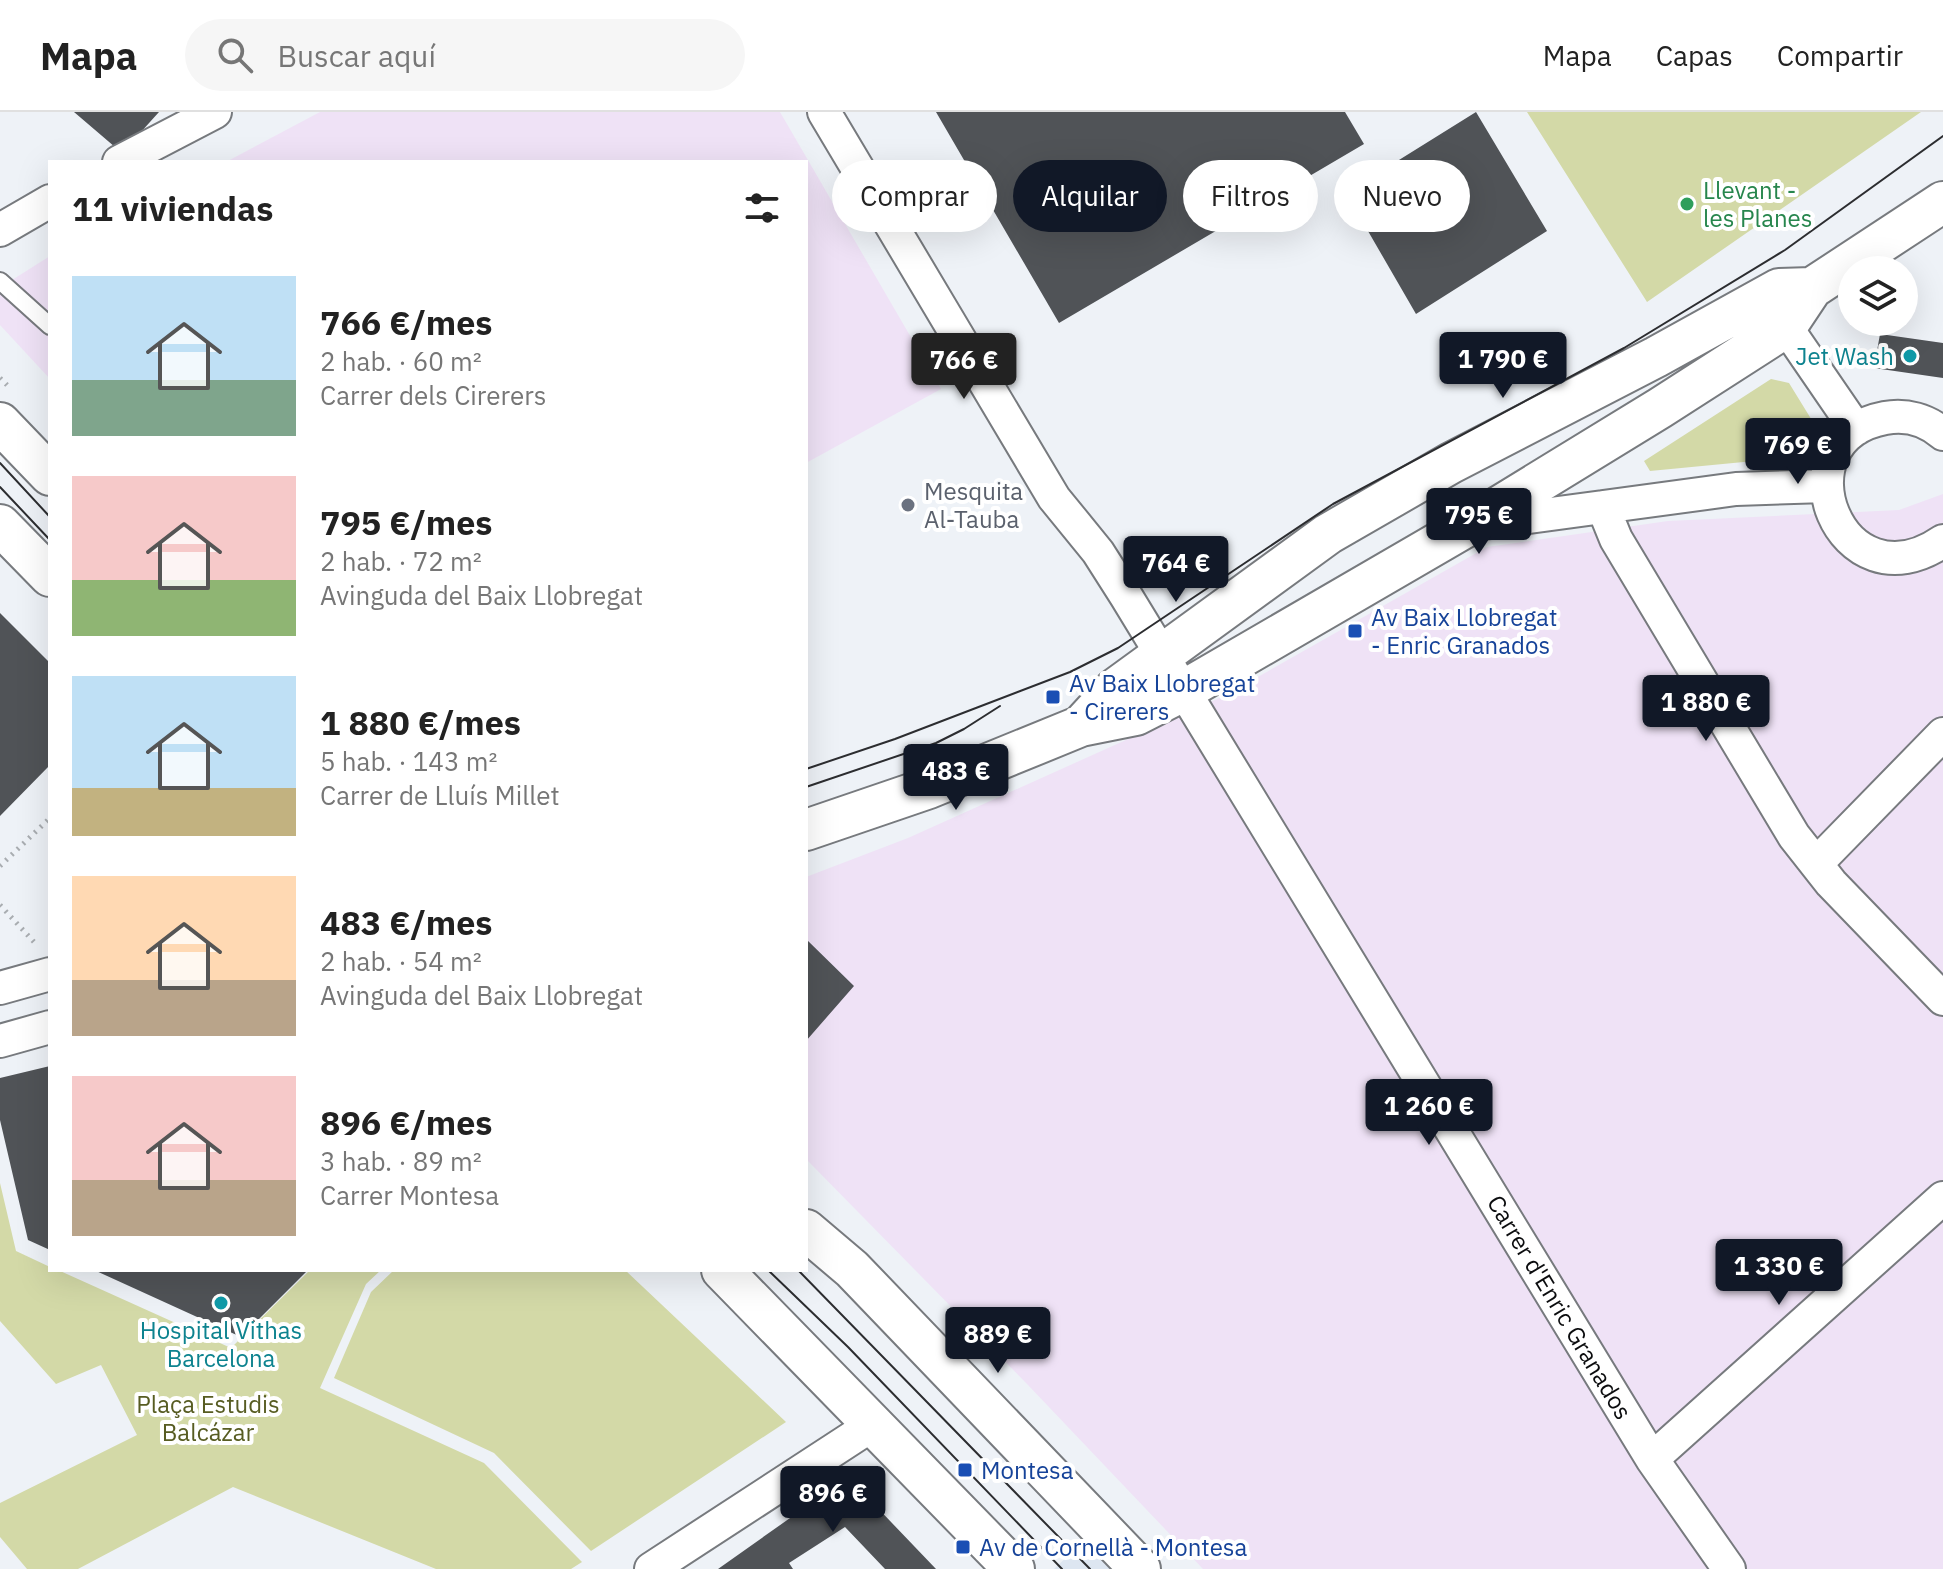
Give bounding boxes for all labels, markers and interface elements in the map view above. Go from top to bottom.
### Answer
search box [185,19,745,91]
text: Mapa [40,31,137,80]
icon: search [213,33,257,77]
text: Buscar aquí [277,36,436,75]
text: Mapa [1543,37,1612,74]
text: Capas [1656,37,1733,74]
text: Compartir [1777,37,1903,74]
chip: Comprar [832,160,997,232]
chip: Alquilar [1013,160,1167,232]
chip: Filtros [1183,160,1318,232]
chip: Nuevo [1334,160,1470,232]
place label: Llevant - les Planes [1703,174,1812,234]
text: 11 viviendas [72,186,273,230]
icon: filters [740,186,784,230]
marker: Llevant - les Planes [1678,195,1696,213]
map controls [1838,256,1918,336]
button: layers [1838,256,1918,336]
text: 766 €/mes [320,300,492,344]
icon: home [136,308,232,404]
pin: 1 790 € [1429,332,1577,400]
pin: 766 € [908,333,1020,401]
place label: Jet Wash [1795,340,1894,372]
text: 1 790 € [1458,341,1548,375]
text: 766 € [929,342,999,376]
text: 2 hab. · 60 m² [320,344,482,378]
marker: Jet Wash [1901,347,1919,365]
text: Carrer dels Cirerers [320,378,546,412]
pin: 769 € [1742,418,1854,486]
text: 769 € [1763,427,1833,461]
place label: Mesquita Al-Tauba [924,475,1023,535]
pin: 795 € [1423,488,1535,556]
marker: Mesquita Al-Tauba [899,496,917,514]
text: 795 € [1444,497,1514,531]
text: 795 €/mes [320,500,492,544]
icon: home [136,508,232,604]
pin: 764 € [1120,536,1232,604]
text: 2 hab. · 72 m² [320,544,482,578]
text: 764 € [1141,545,1211,579]
text: Avinguda del Baix Llobregat [320,578,643,612]
place label: Av Baix Llobregat - Enric Granados [1371,601,1557,661]
marker: Av Baix Llobregat - Enric Granados [1346,622,1364,640]
place label: Av Baix Llobregat - Cirerers [1069,667,1255,727]
pin: 1 880 € [1632,675,1780,743]
text: 1 880 € [1661,684,1751,718]
marker: Av Baix Llobregat - Cirerers [1044,688,1062,706]
text: 1 880 €/mes [320,700,521,744]
icon: home [136,708,232,804]
text: 5 hab. · 143 m² [320,744,497,778]
pin: 483 € [900,744,1012,812]
text: 483 € [921,753,991,787]
text: Carrer de Lluís Millet [320,778,560,812]
text: 483 €/mes [320,900,492,944]
icon: home [136,908,232,1004]
text: 2 hab. · 54 m² [320,944,482,978]
text: Avinguda del Baix Llobregat [320,978,643,1012]
pin: 1 260 € [1355,1079,1503,1147]
text: 1 260 € [1384,1088,1474,1122]
text: 896 €/mes [320,1100,492,1144]
icon: home [136,1108,232,1204]
text: 3 hab. · 89 m² [320,1144,482,1178]
text: Carrer Montesa [320,1178,499,1212]
street label: Carrer d'Enric Granados [1480,1189,1640,1425]
pin: 1 330 € [1705,1239,1853,1307]
text: 1 330 € [1734,1248,1824,1282]
marker: Hospital Vithas Barcelona [212,1294,230,1312]
pin: 889 € [942,1307,1054,1375]
place label: Hospital Vithas Barcelona [140,1314,302,1374]
text: 889 € [963,1316,1033,1350]
park label: Plaça Estudis Balcázar [136,1388,280,1448]
place label: Montesa [981,1454,1074,1486]
marker: Montesa [956,1461,974,1479]
pin: 896 € [777,1466,889,1534]
text: 896 € [798,1475,868,1509]
place label: Av de Cornellà - Montesa [979,1531,1248,1563]
marker: Av de Cornellà - Montesa [954,1538,972,1556]

